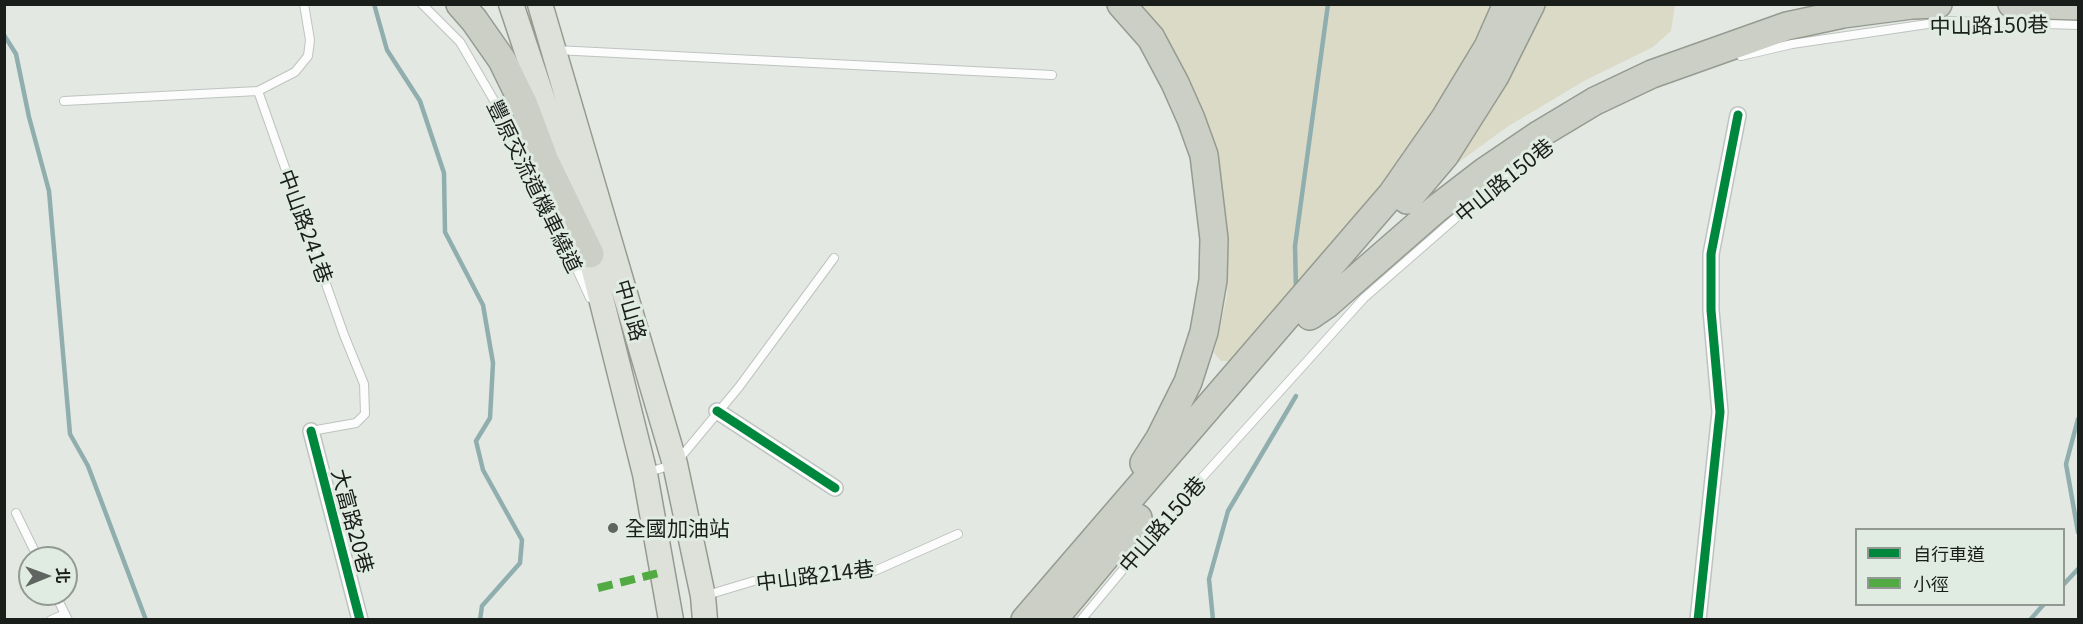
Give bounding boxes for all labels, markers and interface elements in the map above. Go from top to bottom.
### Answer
street label: 中山路150巷 [1929,11,2049,39]
street label: 豐原交流道機車繞道 [482,96,588,276]
street label: 中山路150巷 [1450,133,1558,227]
street label: 中山路241巷 [274,166,338,286]
street label: 中山路 [610,276,652,344]
street label: 大富路20巷 [327,466,379,576]
street label: 中山路150巷 [1113,471,1211,577]
place label: 全國加油站 [625,515,730,541]
marker: 全國加油站 [606,521,620,535]
legend [1855,528,2065,606]
text: 自行車道 [1913,540,1985,566]
north arrow [18,546,78,606]
street label: 中山路214巷 [754,555,876,595]
text: 北 [52,567,76,584]
text: 小徑 [1913,570,1949,596]

